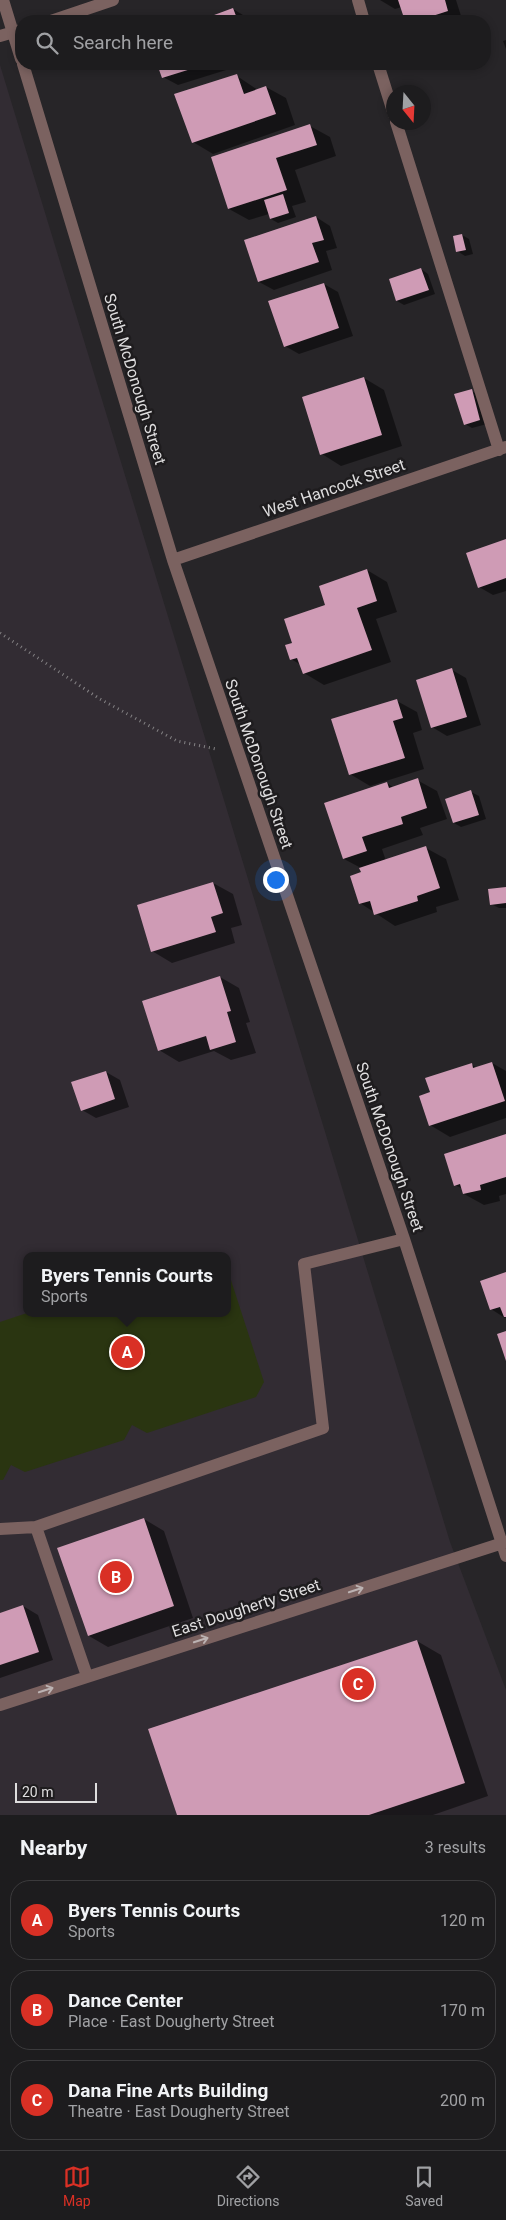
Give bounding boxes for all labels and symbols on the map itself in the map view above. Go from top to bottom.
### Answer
north arrow [386,85,431,130]
street label: South McDonough Street [100,291,170,467]
street label: West Hancock Street [260,455,408,521]
street label: South McDonough Street [221,677,297,851]
your location [263,867,289,893]
street label: South McDonough Street [352,1060,428,1234]
pin: A [111,1333,143,1371]
pin: B [100,1558,132,1596]
street label: East Dougherty Street [169,1575,323,1641]
one-way arrow [347,1585,363,1594]
one-way arrow [193,1634,209,1644]
pin: C [342,1665,374,1703]
one-way arrow [38,1684,54,1694]
scale bar [15,1780,98,1803]

